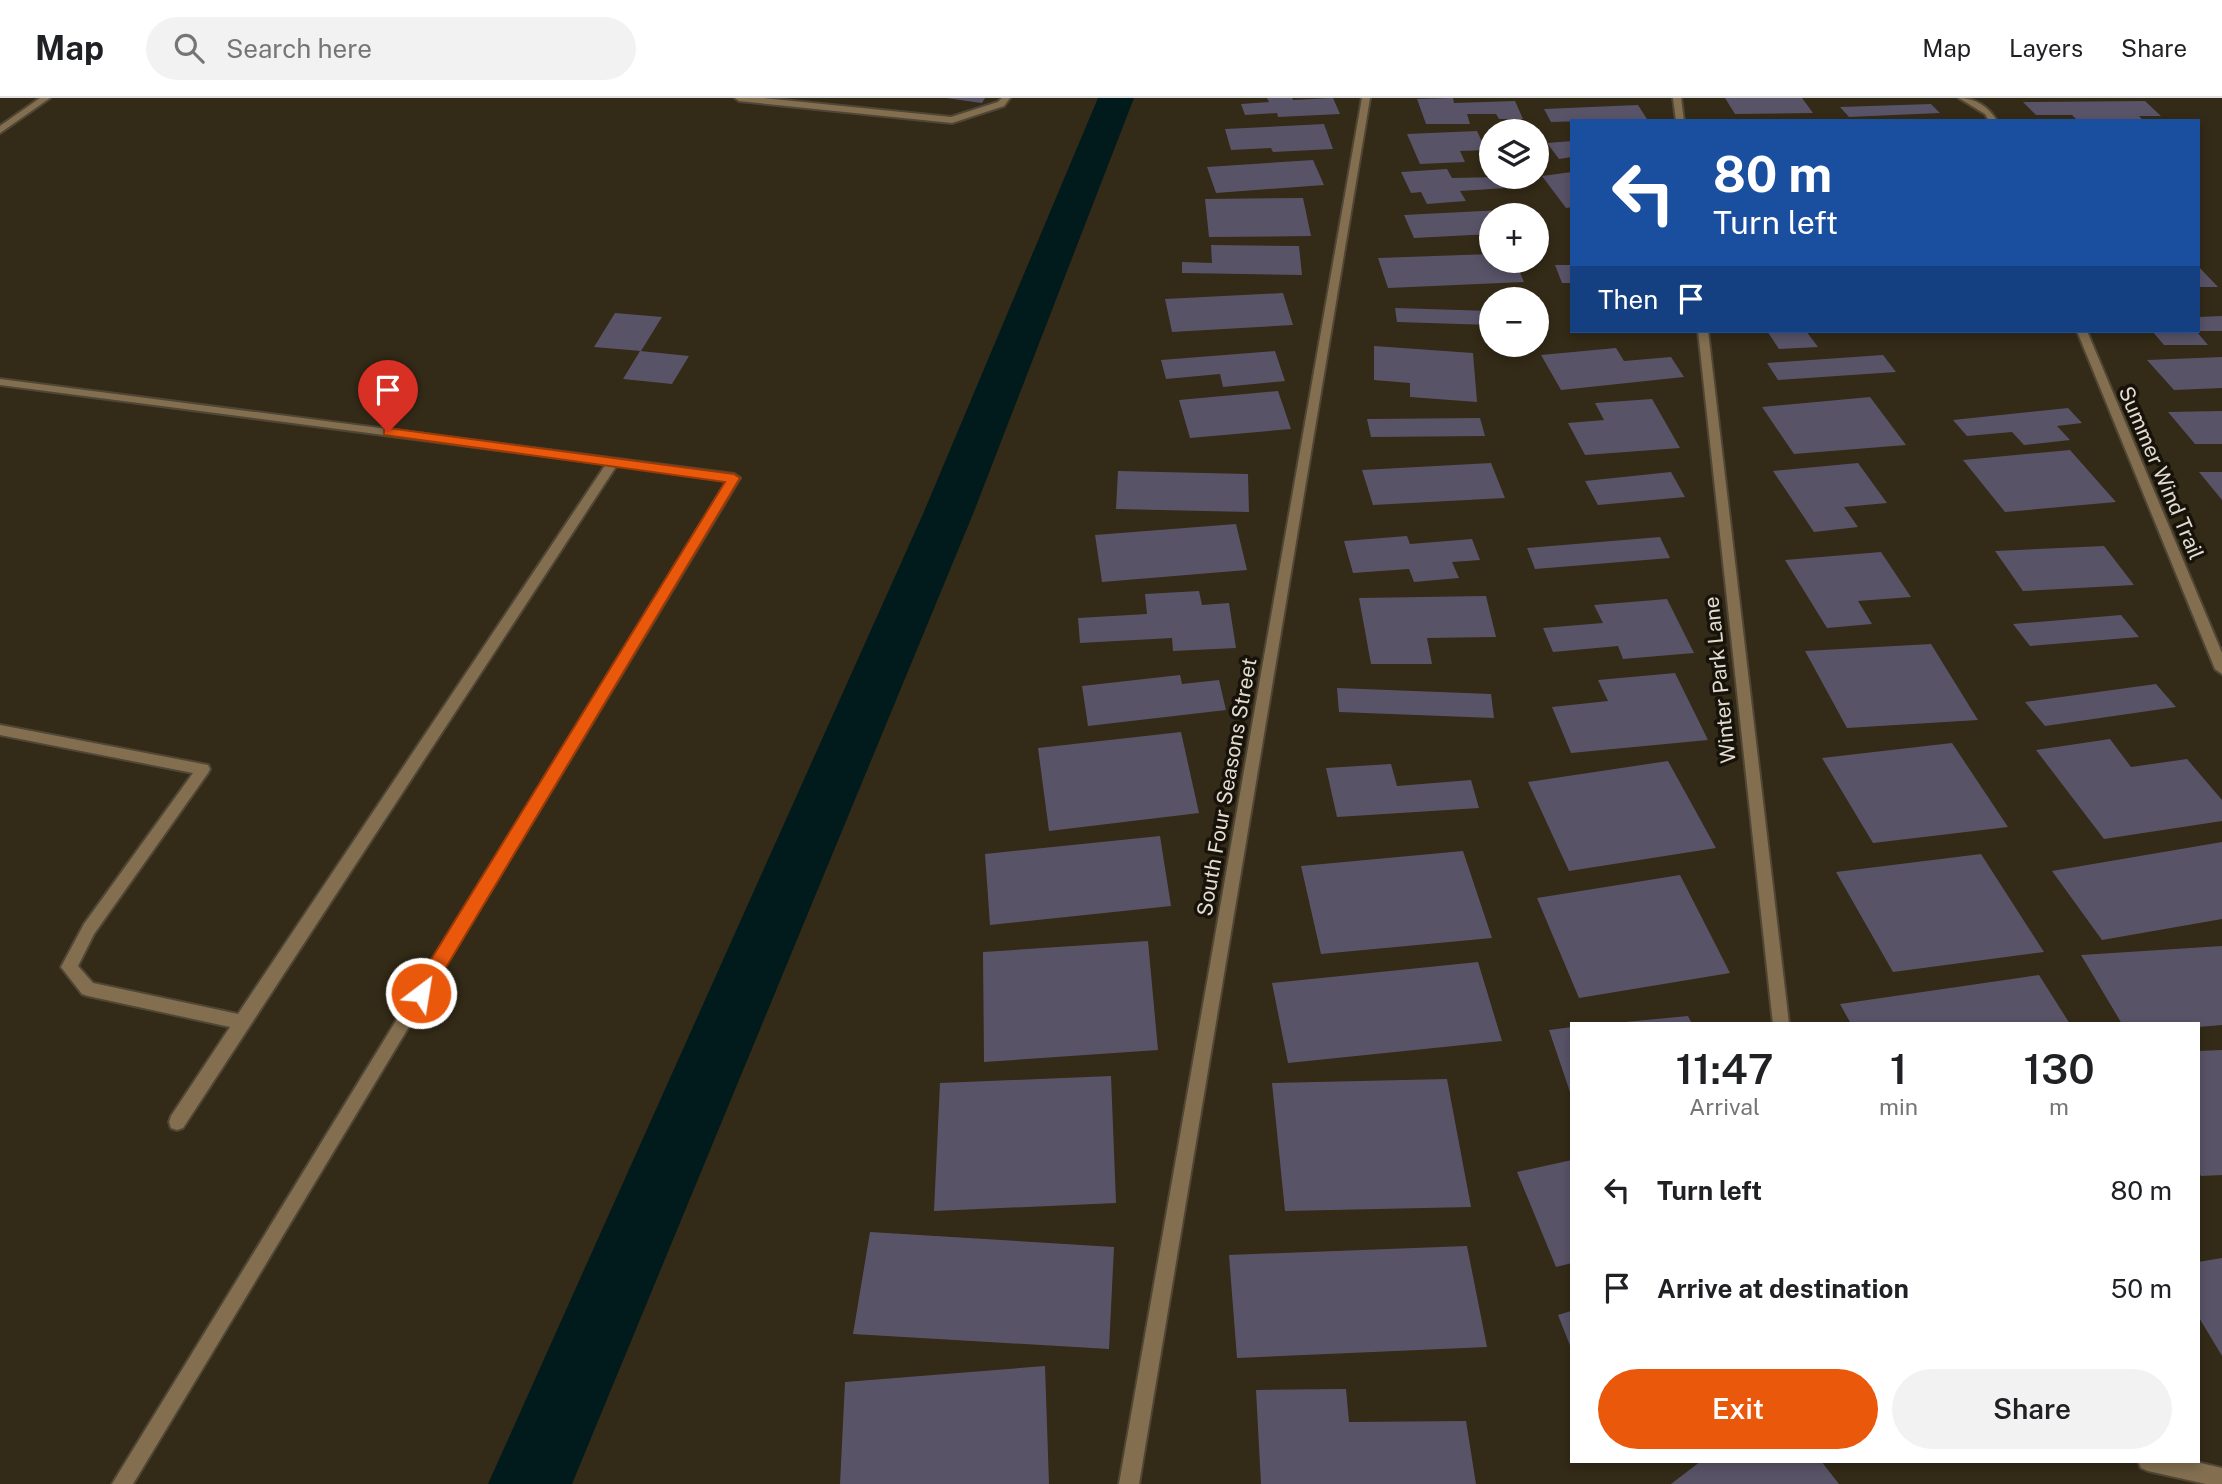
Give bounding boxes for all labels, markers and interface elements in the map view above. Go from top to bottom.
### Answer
search box [146,17,636,80]
text: Map [35,29,104,67]
icon: search [170,29,208,67]
text: Search here [226,33,372,64]
text: Map [1922,34,1971,62]
text: Layers [2009,34,2083,62]
text: Share [2121,34,2187,62]
map controls [1479,119,1549,357]
button: layers [1479,119,1549,189]
text: 80 m [1713,145,1832,203]
icon: left [1598,147,1689,238]
button: + [1479,203,1549,273]
text: Turn left [1713,204,1838,241]
icon: arrive [1672,280,1710,318]
text: Then [1598,284,1658,315]
button: − [1479,287,1549,357]
pin [358,360,418,432]
icon: arrive [369,371,407,409]
street label: Summer Wind Trail [2114,383,2209,563]
street label: Winter Park Lane [1698,595,1741,765]
street label: South Four Seasons Street [1191,656,1262,918]
position arrow [384,956,458,1030]
text: 11:47 [1675,1044,1774,1093]
text: 1 [1890,1044,1907,1093]
text: 130 [2024,1044,2095,1093]
text: Arrival [1689,1093,1760,1120]
text: min [1879,1093,1918,1120]
text: m [2049,1093,2069,1120]
icon: left [1598,1171,1636,1209]
text: Turn left [1657,1175,1762,1206]
text: 80 m [2111,1175,2172,1206]
icon: arrive [1598,1269,1636,1307]
text: Arrive at destination [1657,1273,1909,1304]
text: 50 m [2111,1273,2172,1304]
button: Exit [1598,1369,1878,1449]
button: Share [1892,1369,2172,1449]

